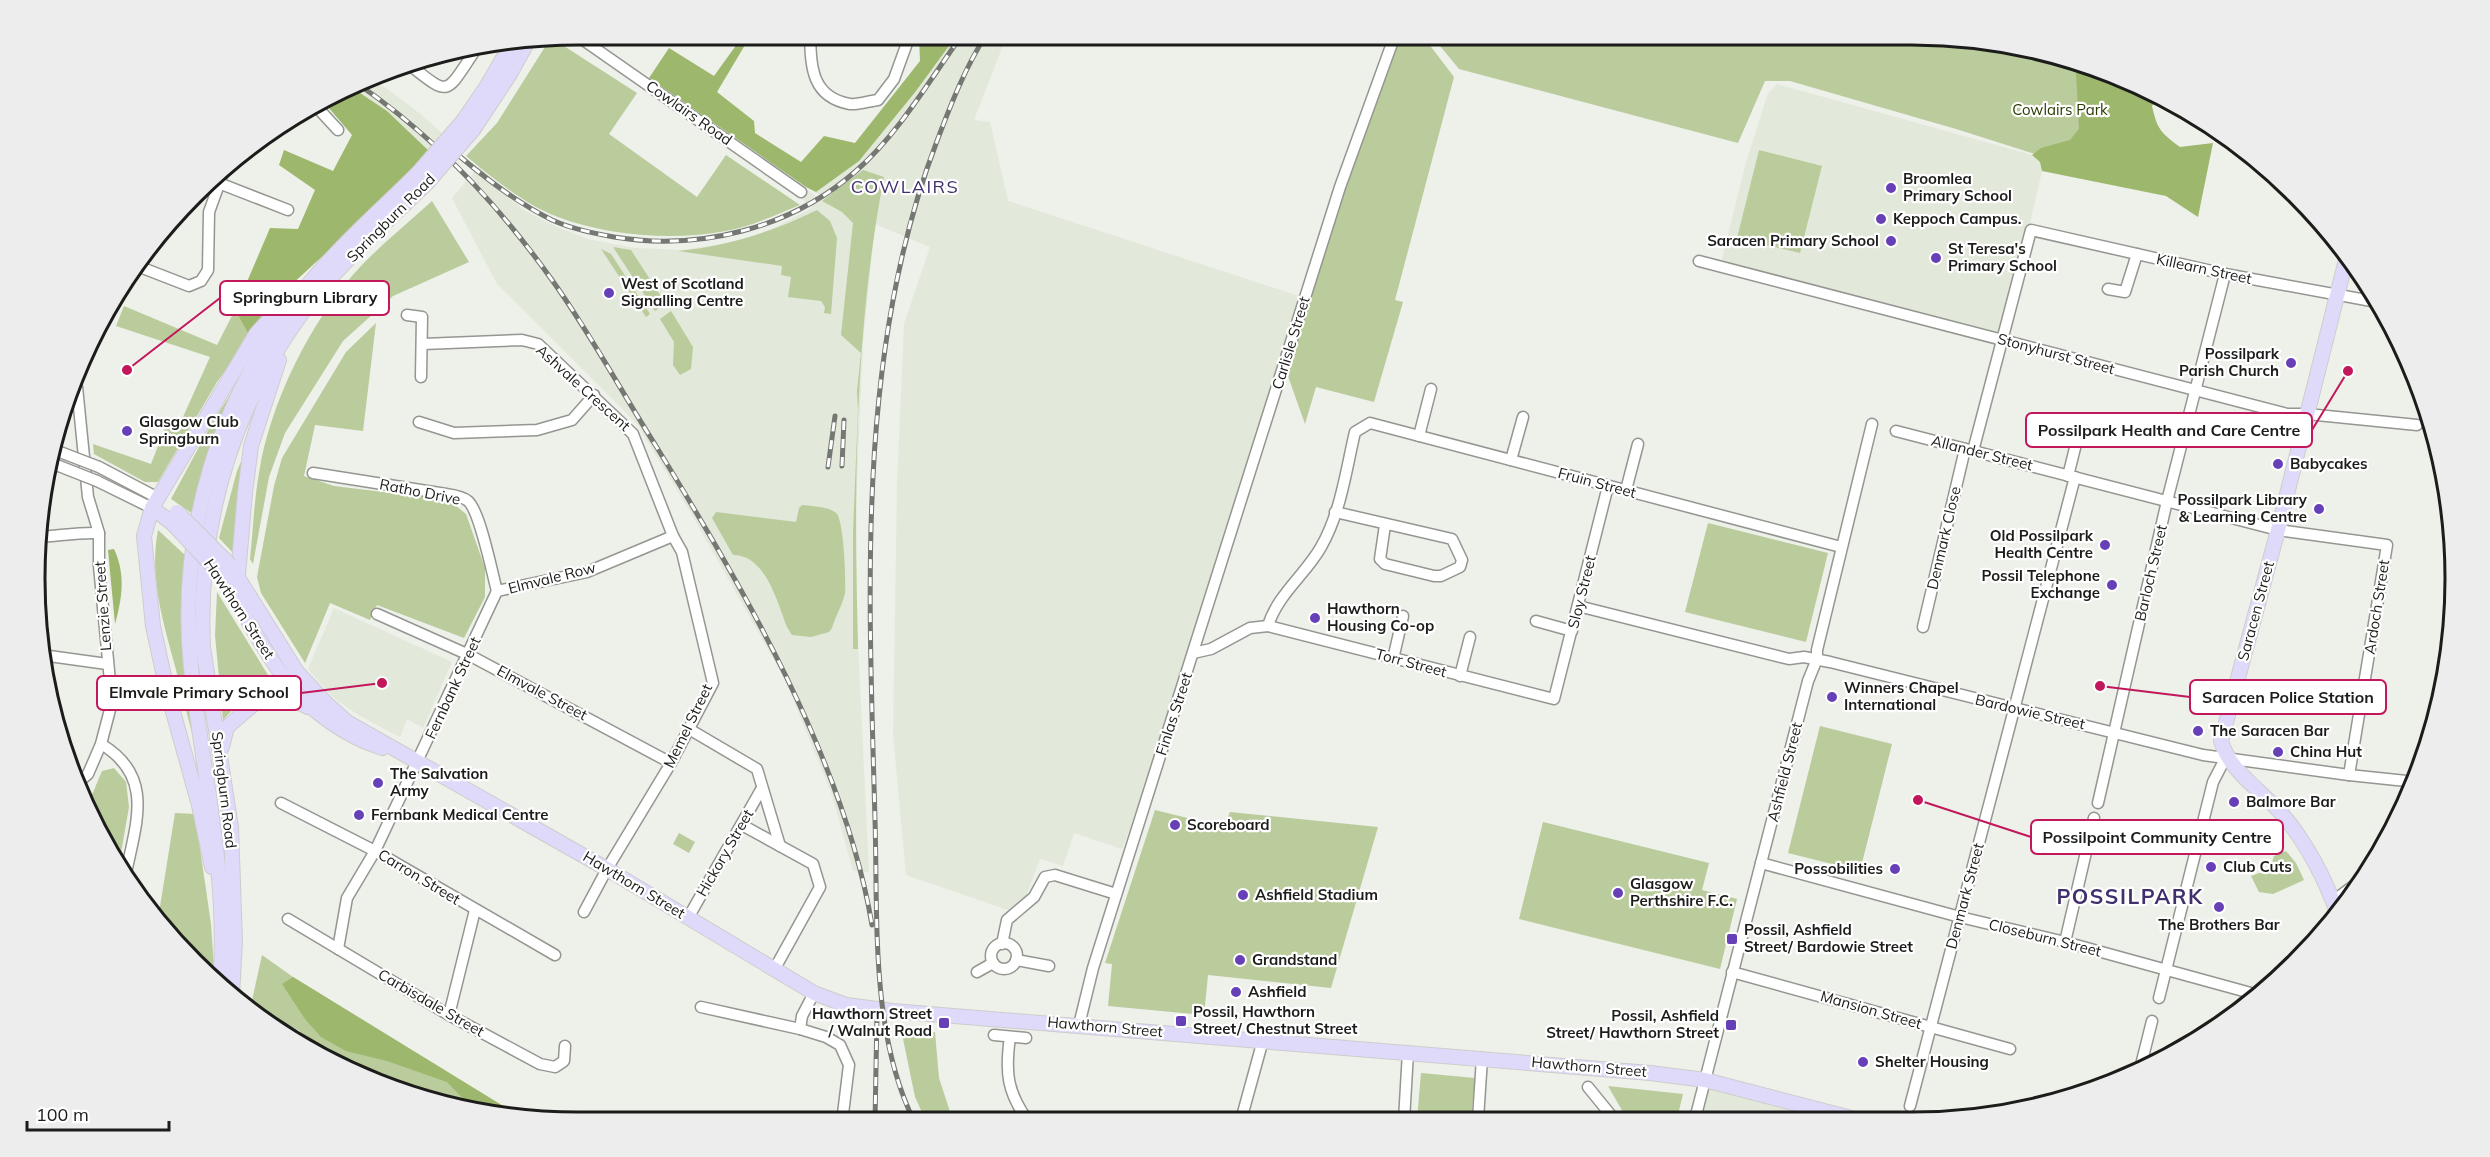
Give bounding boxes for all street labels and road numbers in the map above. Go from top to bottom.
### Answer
street label: Cowlairs Road [643,76,736,149]
street label: Springburn Road [342,169,439,266]
street label: Killearn Street [2155,249,2254,288]
street label: Carlisle Street [1267,294,1314,392]
street label: Stonyhurst Street [1995,329,2117,378]
street label: Ashvale Crescent [532,340,634,435]
street label: Allander Street [1929,431,2035,474]
street label: Fruin Street [1556,463,1638,502]
street label: Ratho Drive [378,474,462,509]
street label: Denmark Close [1922,484,1965,591]
street label: Barloch Street [2130,523,2171,623]
street label: Sloy Street [1563,553,1600,630]
street label: Hawthorn Street [200,555,279,662]
street label: Elmvale Row [506,557,598,598]
street label: Ardoch Street [2360,558,2393,656]
street label: Saracen Street [2233,559,2278,663]
street label: Lenzie Street [90,560,115,652]
street label: Fernbank Street [421,634,484,742]
street label: Torr Street [1374,644,1449,681]
street label: Elmvale Street [494,661,591,724]
street label: Finlas Street [1151,670,1196,758]
street label: Memel Street [659,681,716,771]
street label: Bardowie Street [1973,690,2087,733]
street label: Ashfield Street [1763,720,1806,824]
street label: Springburn Road [208,730,241,850]
street label: Hickory Street [692,806,757,900]
street label: Denmark Street [1941,841,1988,951]
street label: Carron Street [375,845,464,909]
street label: Hawthorn Street [580,847,689,923]
street label: Closeburn Street [1987,914,2103,961]
street label: Carbisdale Street [375,964,488,1041]
street label: Mansion Street [1818,986,1924,1033]
street label: Hawthorn Street [1047,1012,1164,1041]
street label: Hawthorn Street [1531,1052,1648,1081]

